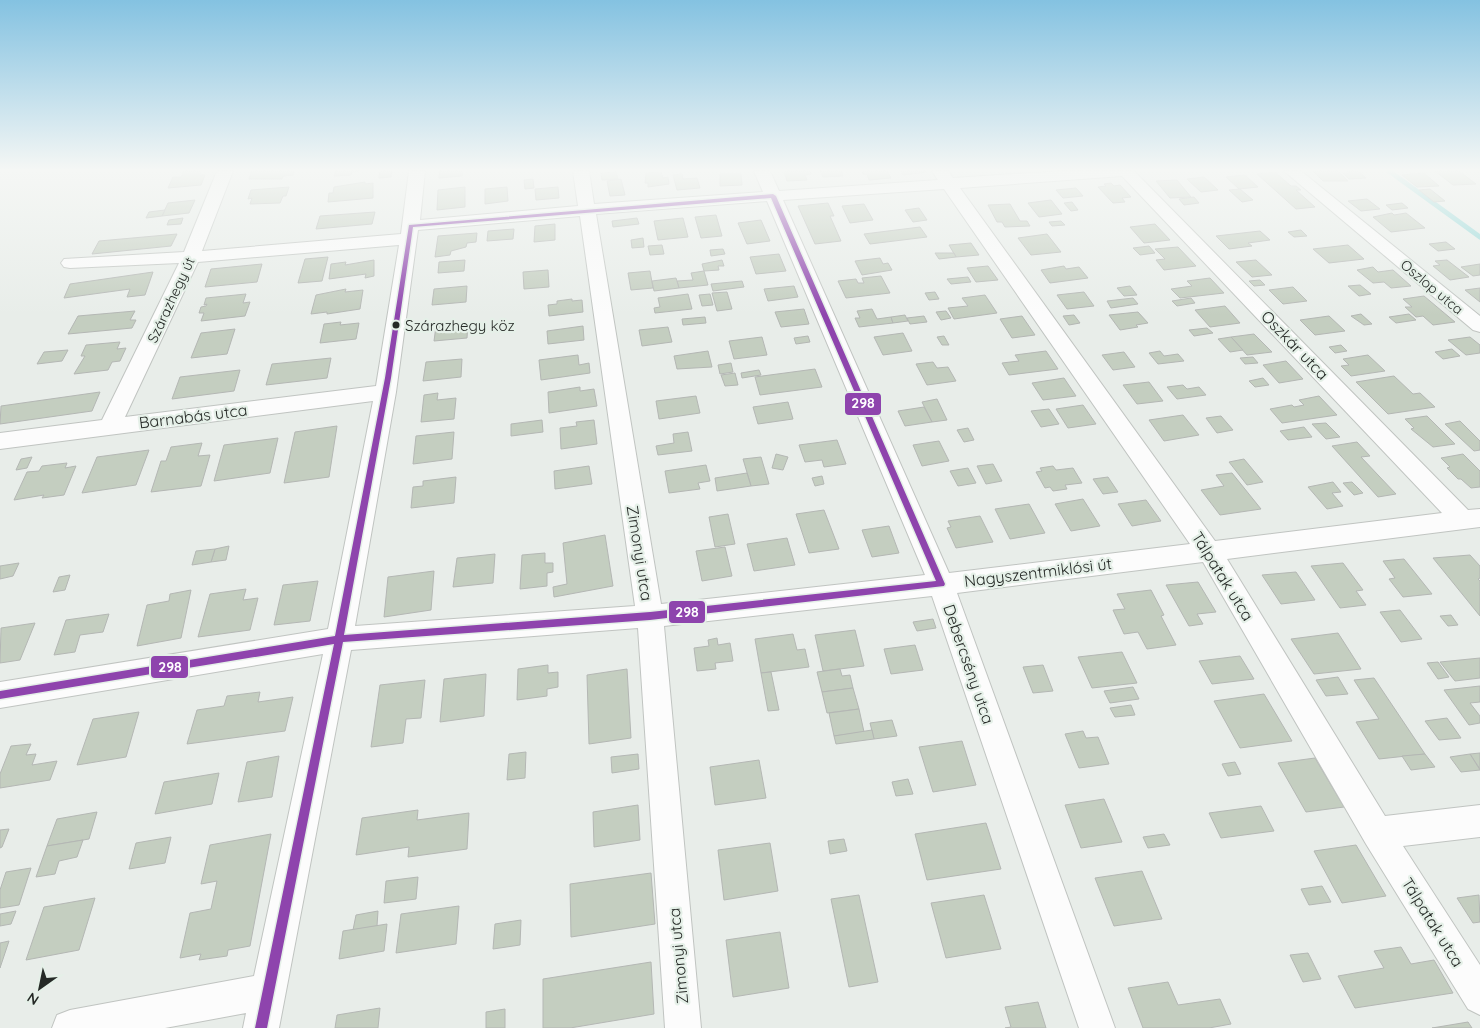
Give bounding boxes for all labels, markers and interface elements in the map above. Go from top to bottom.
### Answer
street label: Szárazhegy út [143,254,199,346]
street label: Oszlop utca [1397,256,1467,318]
street label: Oszkár utca [1257,306,1333,384]
place label: Szárazhegy köz [405,316,515,335]
marker: Szárazhegy köz [391,320,401,330]
line badge: 298 [844,392,882,416]
text: 298 [851,394,875,412]
street label: Barnabás utca [138,399,248,433]
street label: Zimonyi utca [623,504,657,602]
street label: Tálpatak utca [1188,528,1258,624]
street label: Nagyszentmiklósi út [963,553,1113,591]
line badge: 298 [668,600,706,624]
street label: Debercsény utca [939,602,999,726]
text: 298 [675,603,699,621]
line badge: 298 [150,655,189,679]
text: 298 [158,658,182,676]
street label: Tálpatak utca [1398,874,1468,970]
street label: Zimonyi utca [664,907,692,1005]
north arrow [15,963,65,1013]
text: N [24,989,42,1009]

